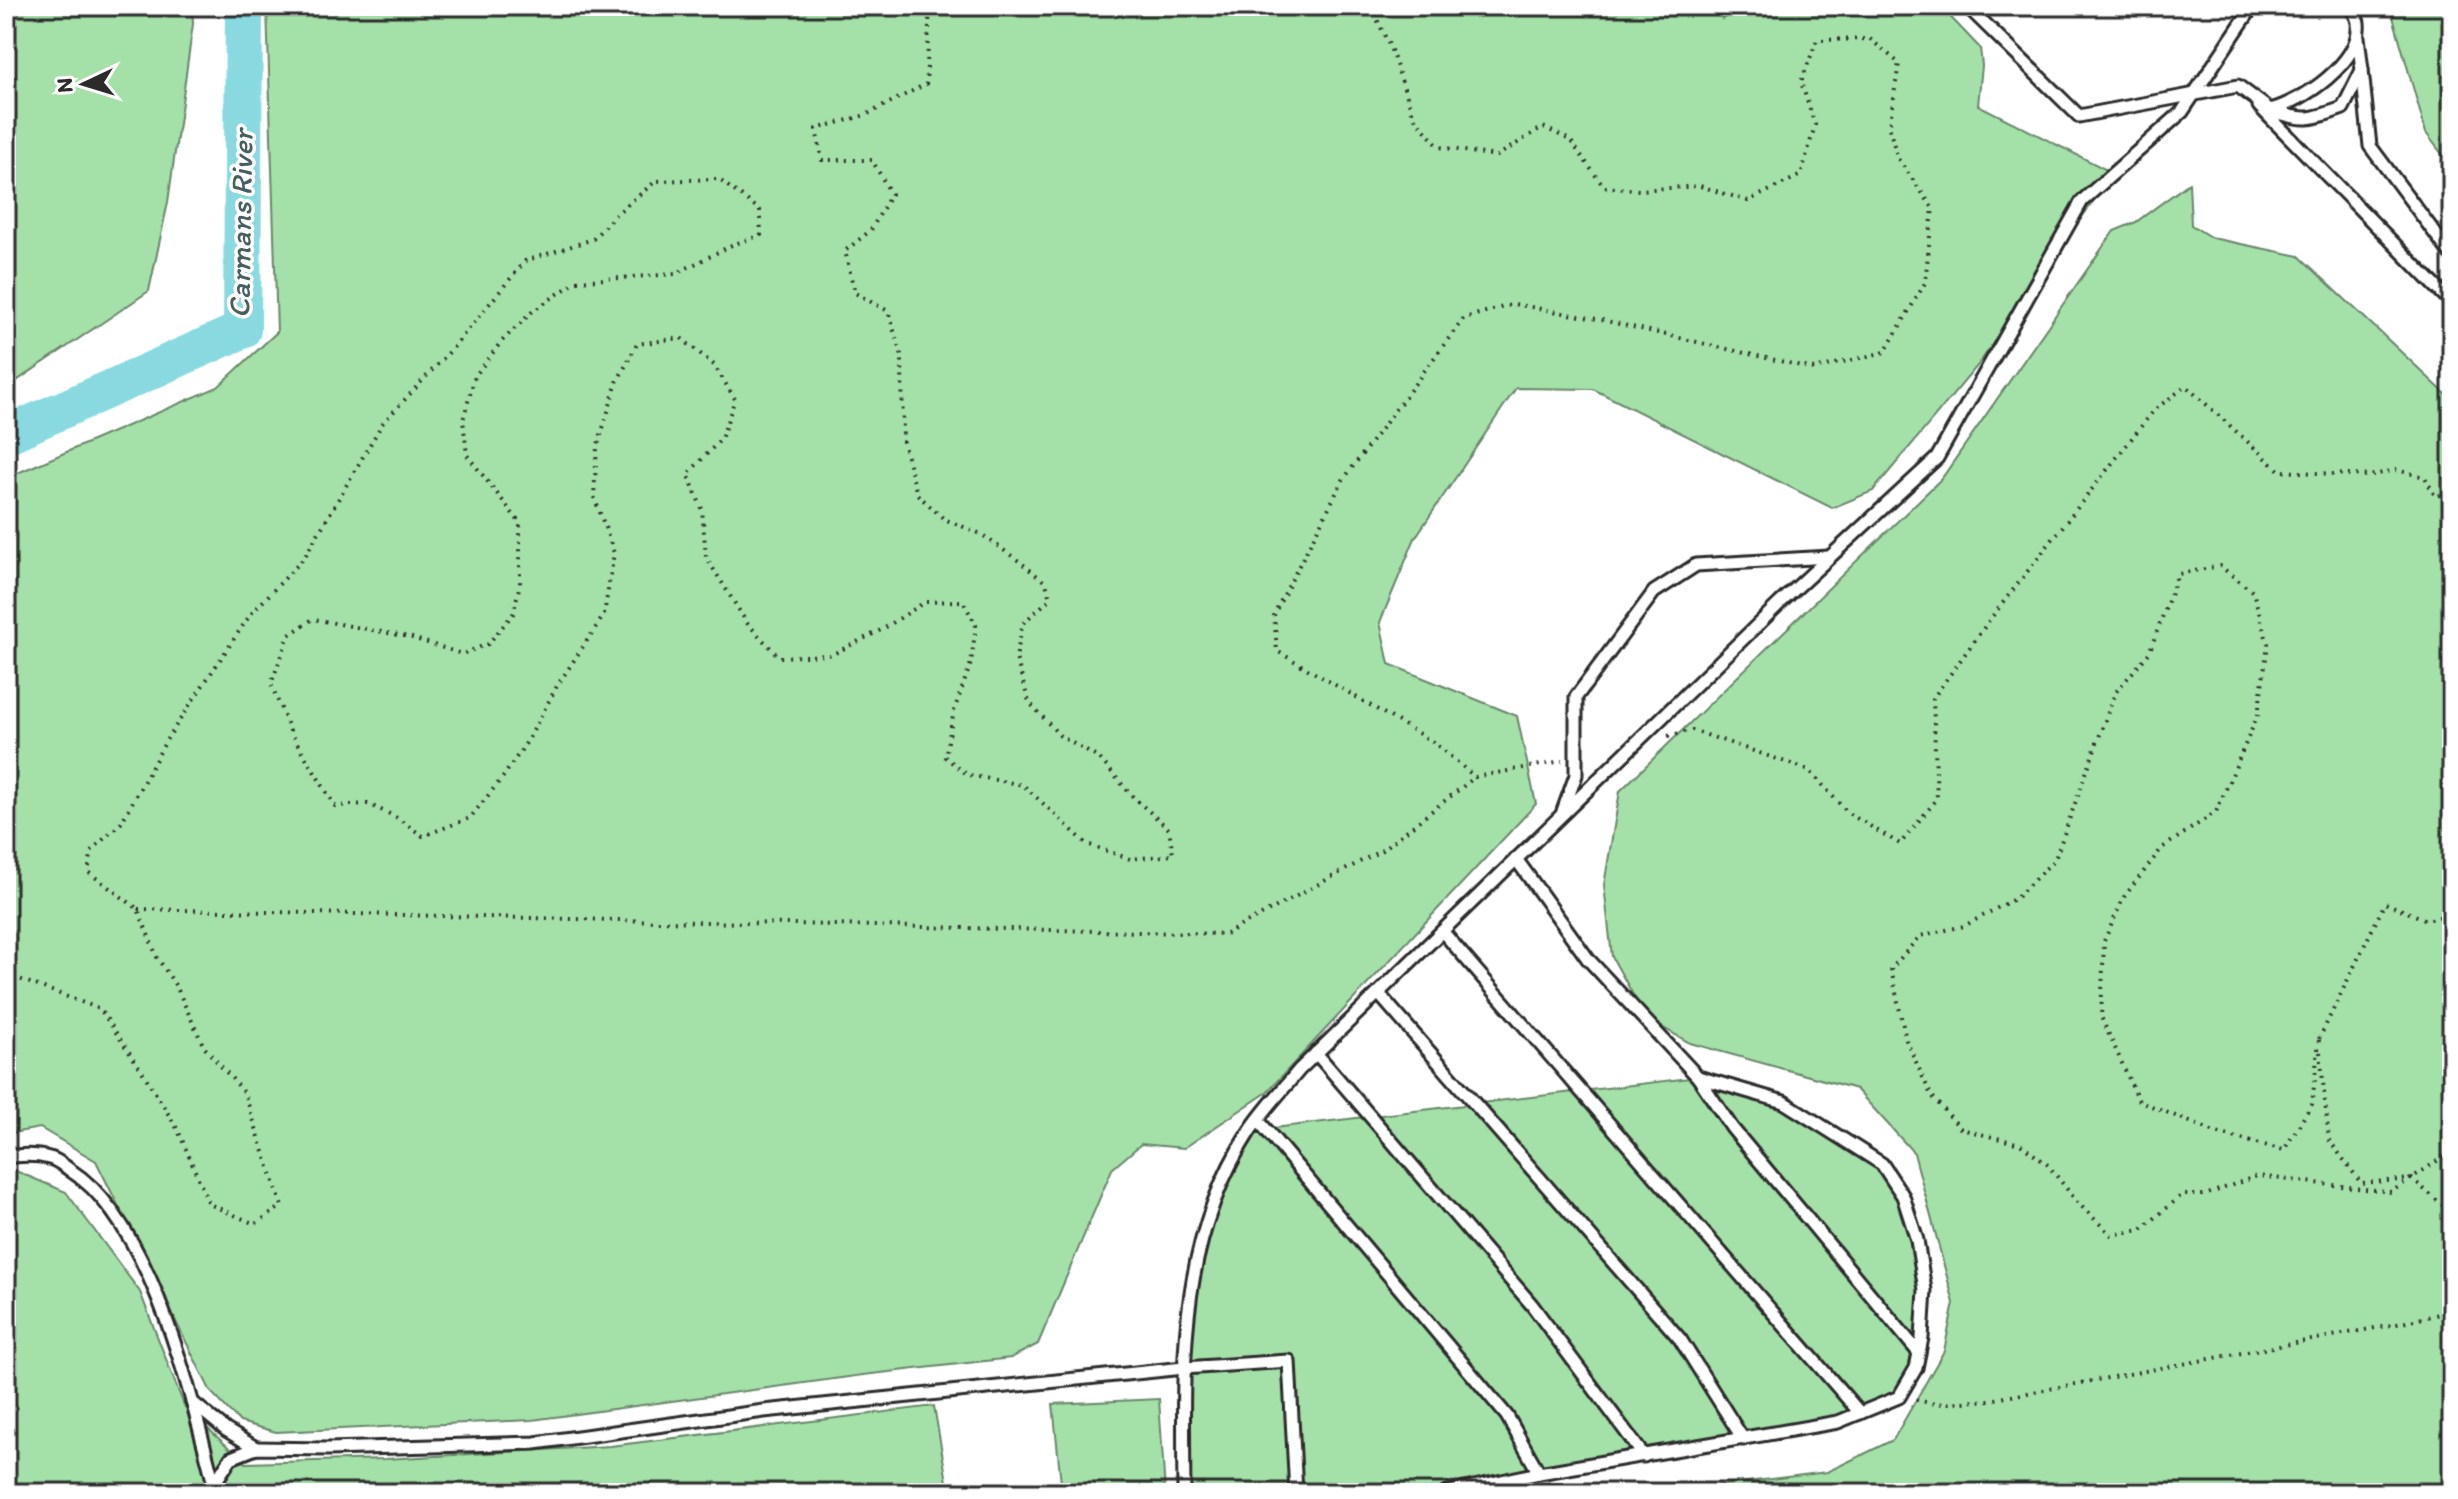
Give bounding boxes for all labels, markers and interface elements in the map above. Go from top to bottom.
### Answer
north arrow [44,44,124,124]
text: N [51,77,79,94]
water label: Carmans River [220,126,261,319]

